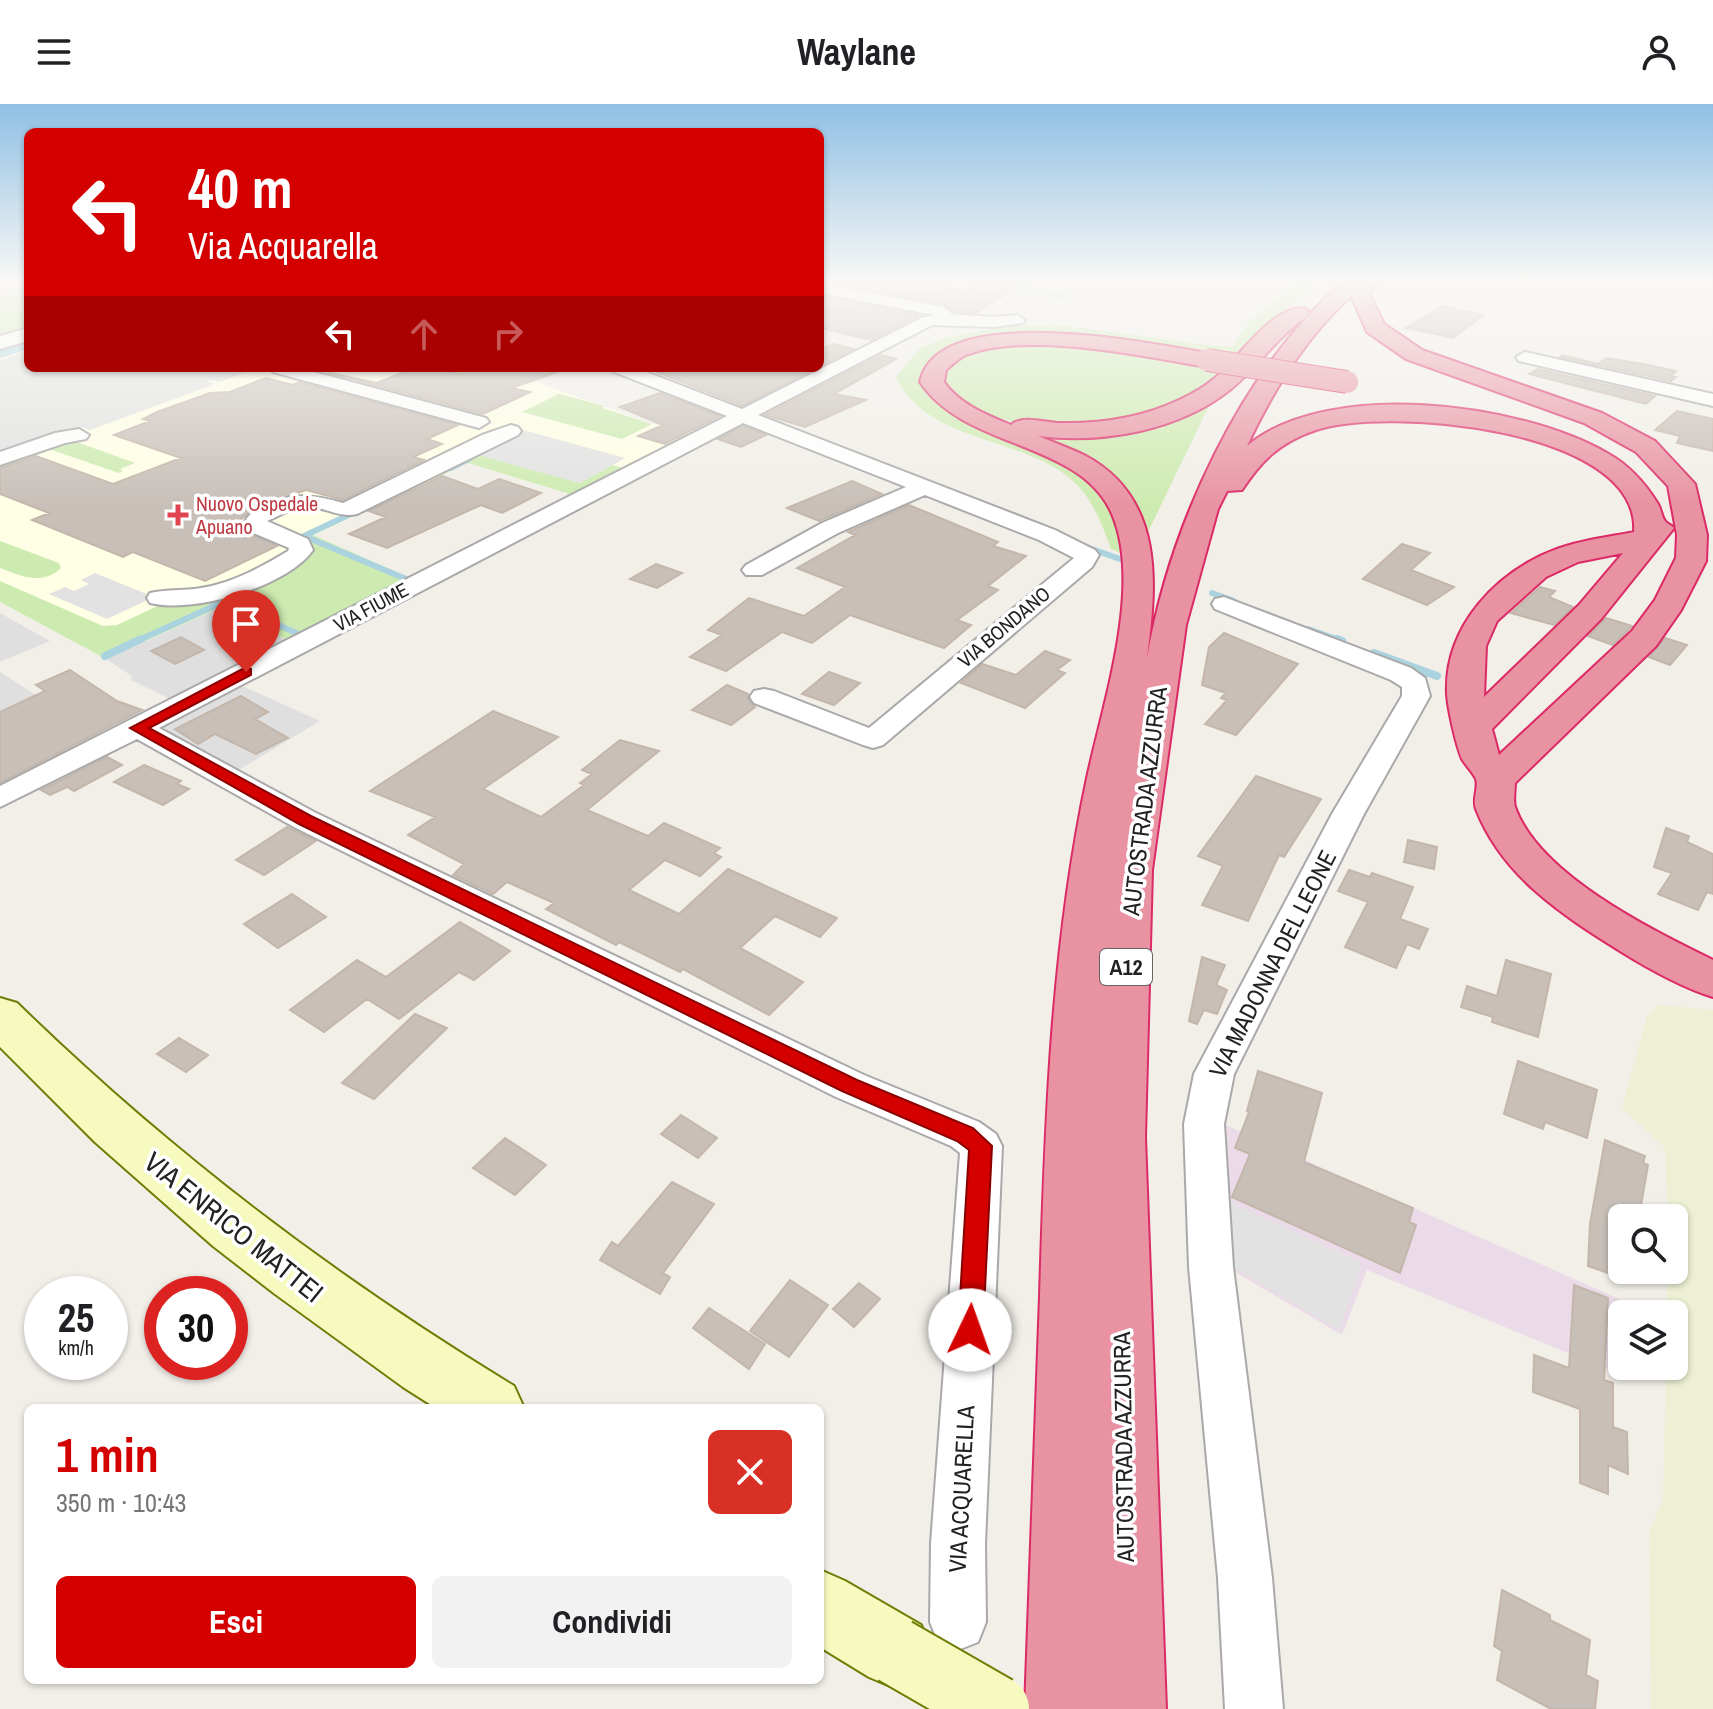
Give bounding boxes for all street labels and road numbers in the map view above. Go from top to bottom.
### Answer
street label: VIA FIUME [329,576,413,638]
street label: VIA BONDANO [952,580,1056,673]
street label: AUTOSTRADA AZZURRA [1114,684,1174,918]
street label: VIA MADONNA DEL LEONE [1201,845,1343,1083]
road number: A12 [1100,949,1152,985]
street label: VIA ENRICO MATTEI [136,1143,332,1311]
street label: AUTOSTRADA AZZURRA [1105,1331,1141,1563]
street label: VIA ACQUARELLA [941,1404,981,1573]

